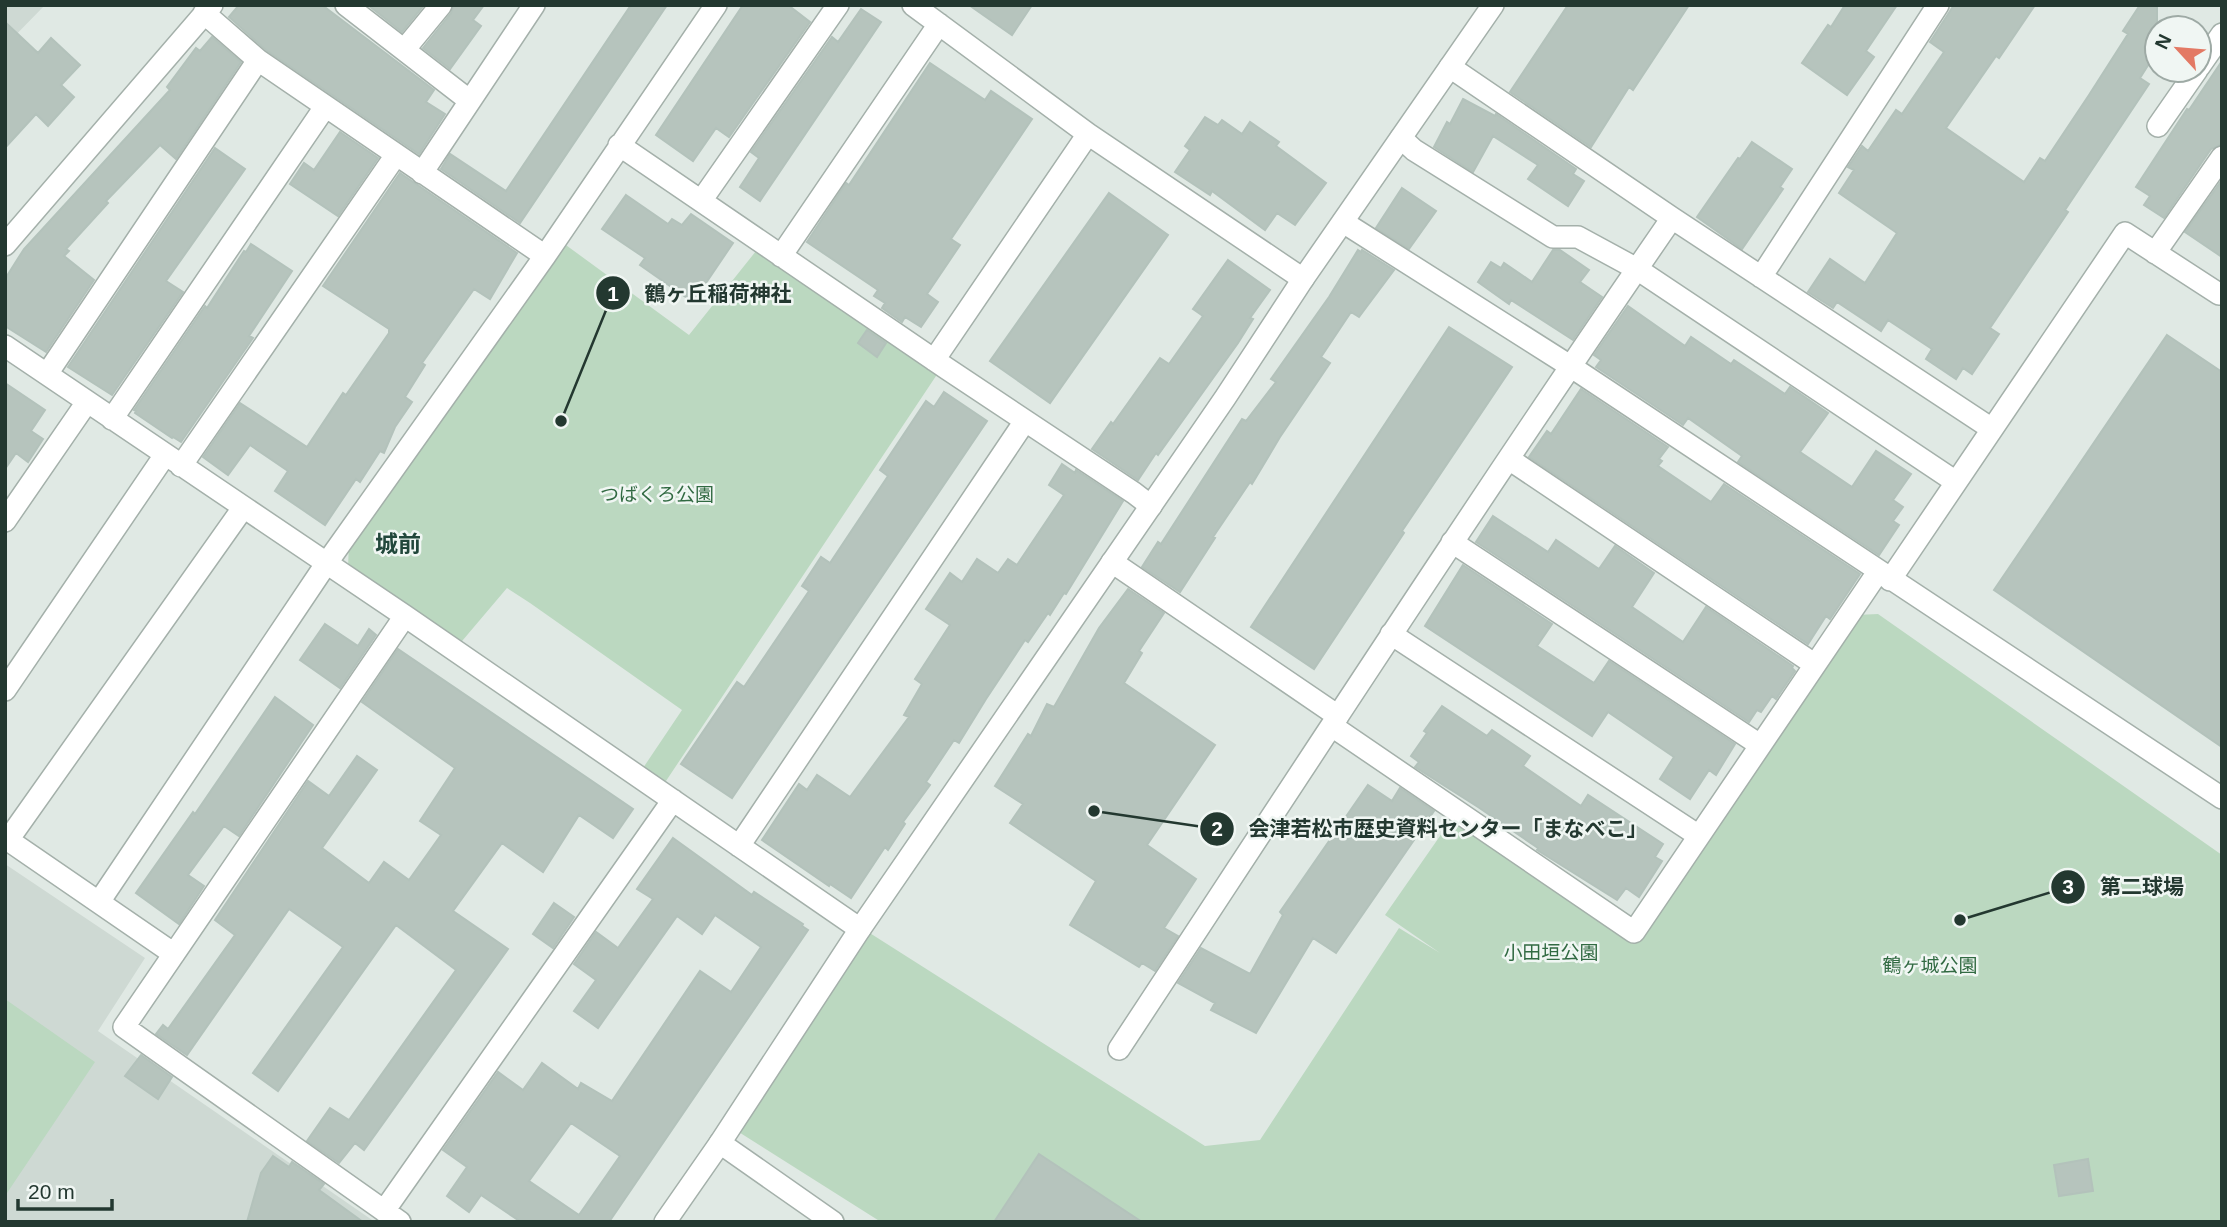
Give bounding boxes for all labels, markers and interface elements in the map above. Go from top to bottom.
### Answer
north arrow [2143,14,2213,84]
text: N [2151,31,2176,53]
callout: 鶴ヶ丘稲荷神社 [596,272,806,314]
text: 1 [607,282,619,305]
text: 鶴ヶ丘稲荷神社 [645,282,792,305]
park label: つばくろ公園 [600,484,714,505]
district label: 城前 [375,531,421,557]
callout: 会津若松市歴史資料センター「まなべこ」 [1199,808,1661,850]
text: 2 [1211,817,1223,840]
text: 会津若松市歴史資料センター「まなべこ」 [1249,817,1648,840]
callout: 第二球場 [2051,866,2198,908]
text: 3 [2062,875,2074,898]
text: 第二球場 [2100,875,2184,898]
park label: 小田垣公園 [1503,942,1599,963]
park label: 鶴ヶ城公園 [1882,955,1978,976]
scale bar [18,1168,112,1212]
text: 20 m [28,1180,75,1203]

